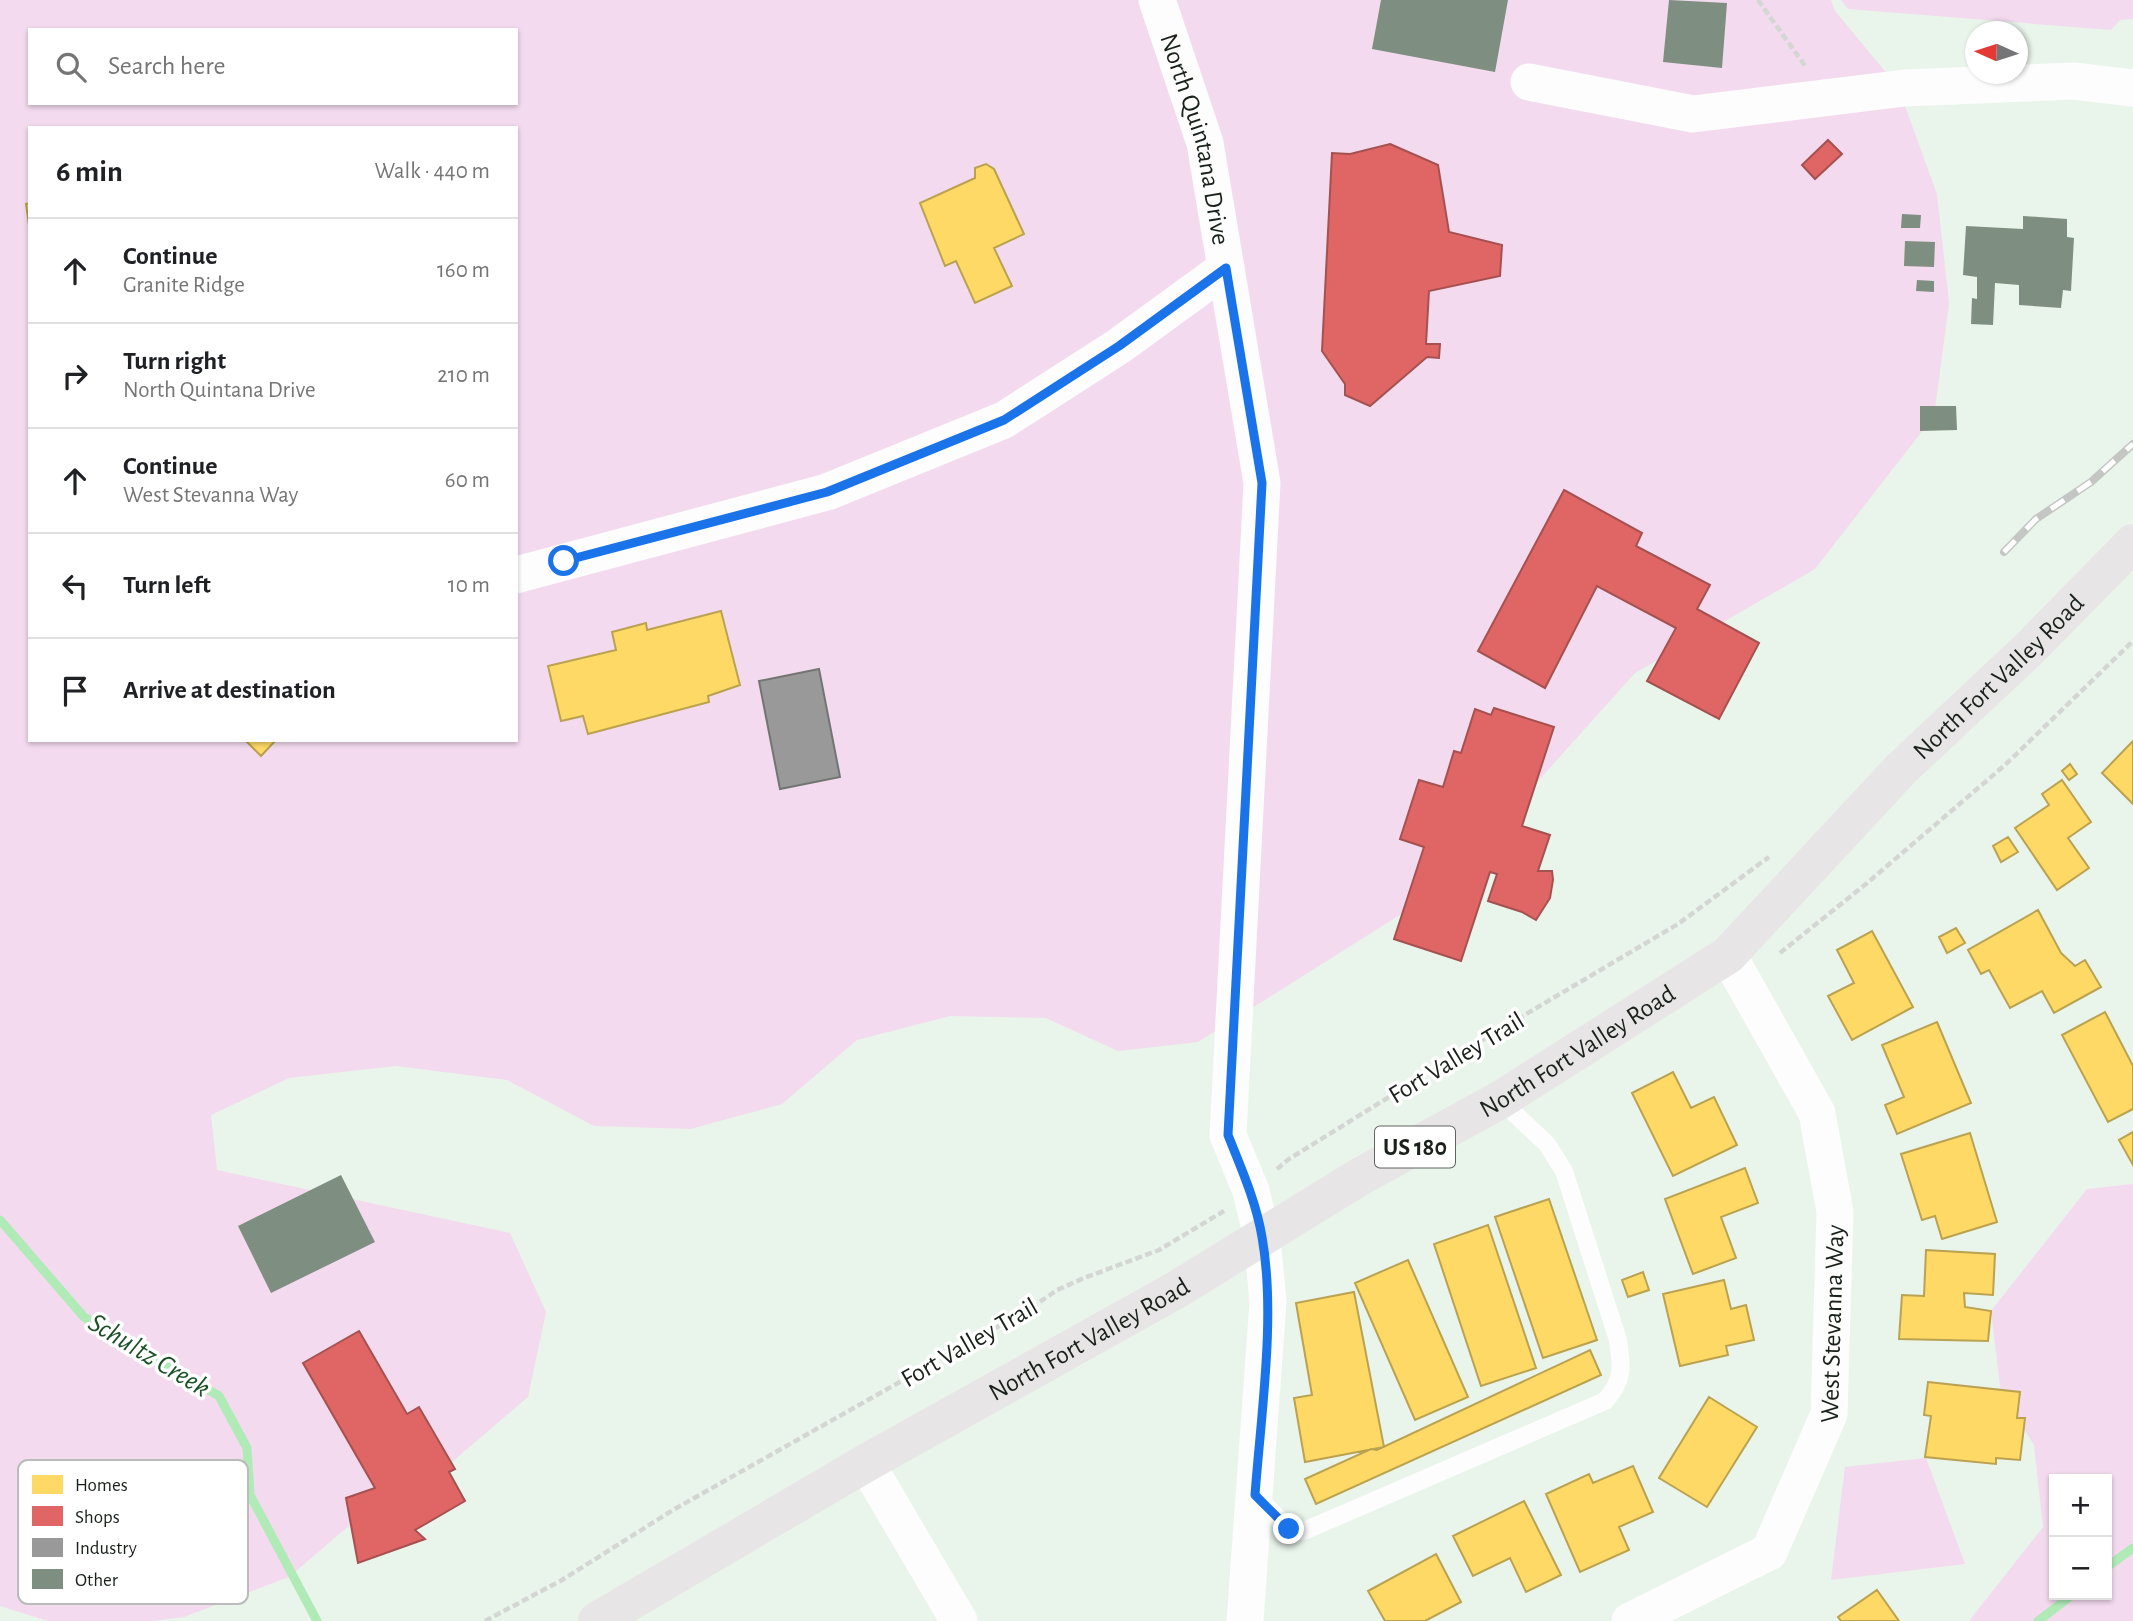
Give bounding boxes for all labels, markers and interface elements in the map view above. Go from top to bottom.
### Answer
north arrow [1965,21,2028,84]
search box [28,28,518,105]
street label: North Quintana Drive [1155,30,1234,247]
icon: search [52,48,90,86]
text: Search here [108,53,226,79]
text: 6 min [56,157,123,187]
text: Walk · 440 m [375,160,490,183]
text: Continue [123,243,218,269]
icon: ahead [56,252,94,290]
text: 160 m [437,259,490,282]
text: Granite Ridge [123,274,245,297]
text: Turn right [123,348,226,374]
icon: right [56,357,94,395]
text: 210 m [437,364,490,387]
text: North Quintana Drive [123,379,316,402]
text: Continue [123,453,218,479]
icon: ahead [56,462,94,500]
text: 60 m [445,469,490,492]
text: West Stevanna Way [123,484,298,507]
route start [548,545,579,576]
icon: left [56,567,94,605]
text: Turn left [123,572,211,598]
text: 10 m [448,574,490,597]
street label: North Fort Valley Road [1908,590,2089,765]
icon: arrive [56,672,94,710]
text: Arrive at destination [123,677,336,703]
street label: North Fort Valley Road [1475,980,1680,1123]
street label: Fort Valley Trail [1384,1007,1529,1108]
road number: US 180 [1375,1126,1455,1168]
street label: West Stevanna Way [1817,1224,1849,1423]
street label: North Fort Valley Road [984,1273,1194,1406]
street label: Fort Valley Trail [897,1293,1042,1392]
water label: Schultz Creek [83,1309,215,1403]
legend [18,1460,248,1604]
map controls [2049,1474,2112,1600]
button: + [2049,1474,2112,1537]
text: Homes [75,1476,128,1495]
text: Shops [75,1508,120,1527]
route end [1273,1513,1304,1544]
button: − [2049,1537,2112,1600]
text: Industry [75,1539,137,1558]
text: Other [75,1571,118,1590]

